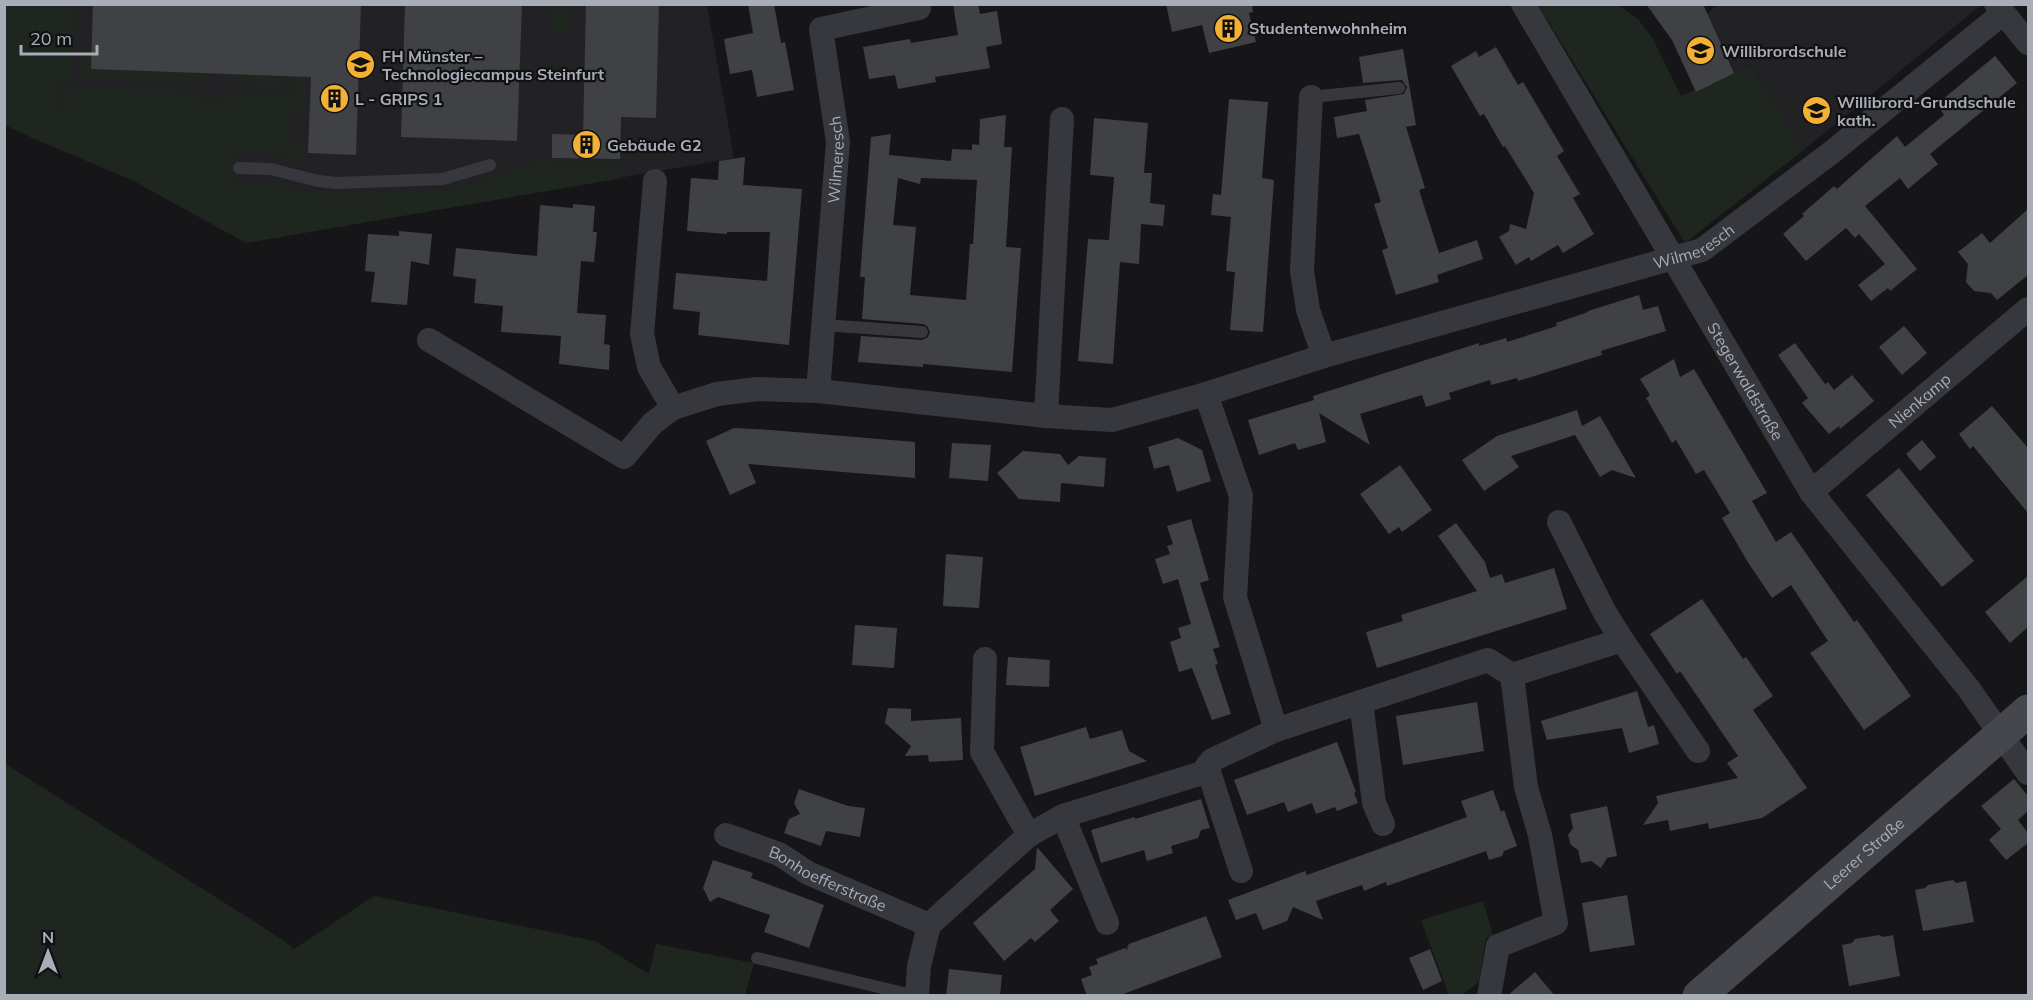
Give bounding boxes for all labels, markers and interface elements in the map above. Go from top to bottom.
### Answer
building icon: Studentenwohnheim [1212,12,1244,44]
scale bar [21,18,98,56]
place label: Studentenwohnheim [1249,18,1407,38]
text: 20 m [30,27,72,50]
school or university icon: Willibrordschule [1685,35,1717,67]
place label: Willibrordschule [1722,41,1847,61]
place label: FH Münster – Technologiecampus Steinfurt [382,46,604,84]
school or university icon: FH Münster – Technologiecampus Steinfurt [345,49,377,81]
building icon: L - GRIPS 1 [318,83,350,115]
place label: L - GRIPS 1 [355,89,442,109]
place label: Willibrord-Grundschule kath. [1837,92,2016,130]
school or university icon: Willibrord-Grundschule kath. [1800,95,1832,127]
street label: Wilmeresch [823,115,848,204]
building icon: Gebäude G2 [570,129,602,161]
place label: Gebäude G2 [607,135,702,155]
street label: Wilmeresch [1651,219,1738,273]
street label: Stegerwaldstraße [1703,319,1788,444]
street label: Nienkamp [1884,369,1955,432]
street label: Leerer Straße [1819,813,1908,894]
street label: Bonhoefferstraße [766,841,890,916]
north arrow [18,922,78,982]
text: N [42,927,54,947]

